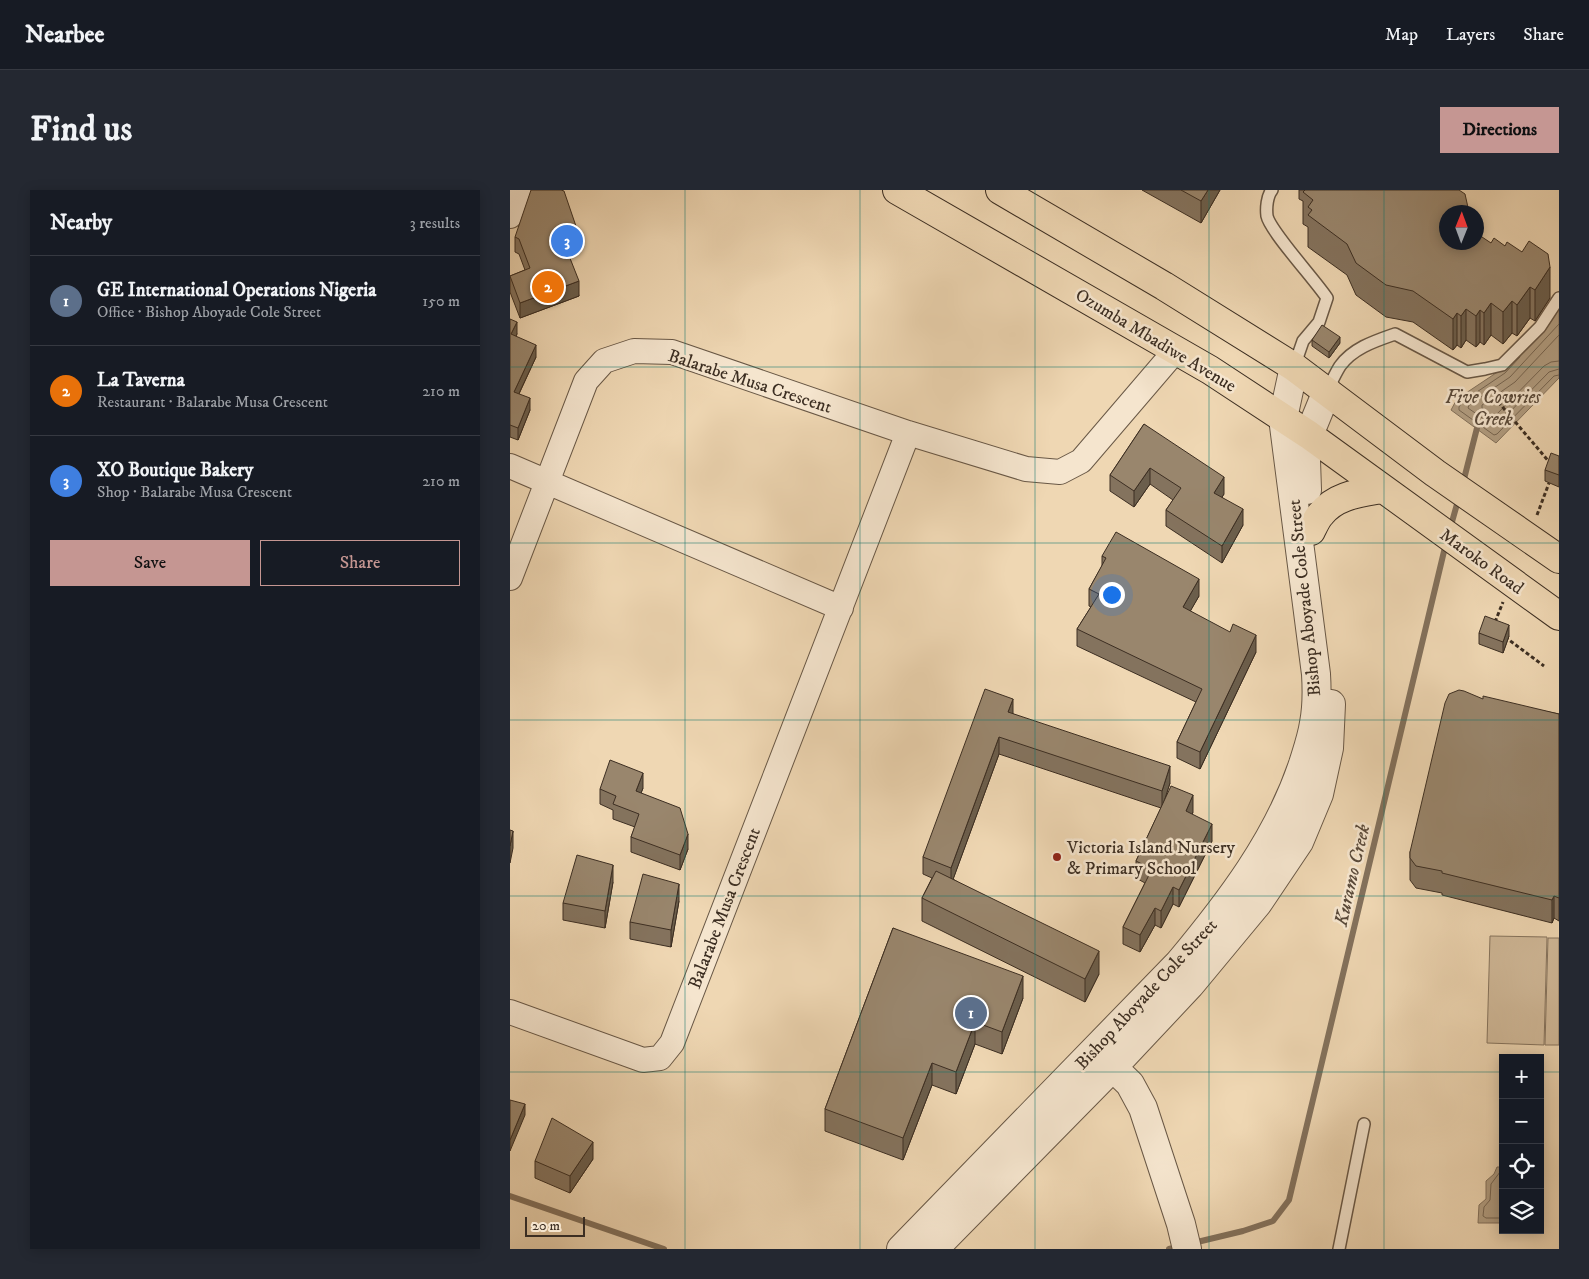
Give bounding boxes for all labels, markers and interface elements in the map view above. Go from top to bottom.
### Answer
text: Nearbee [25,20,104,50]
text: Map [1385,24,1418,46]
text: Layers [1446,24,1495,46]
text: Share [1523,24,1564,46]
button: Directions [1440,107,1559,153]
text: Find us [30,108,132,152]
north arrow [1439,205,1484,250]
text: Nearby [50,210,112,236]
text: 3 results [410,213,460,233]
pin: 3 [551,222,583,260]
pin: 2 [532,268,564,306]
text: GE International Operations Nigeria [97,279,376,302]
street label: Ozumba Mbadiwe Avenue [1071,284,1240,398]
text: 1 [63,291,69,311]
text: 150 m [422,291,460,311]
text: Office · Bishop Aboyade Cole Street [97,302,321,322]
street label: Balarabe Musa Crescent [665,345,835,419]
text: La Taverna [97,369,185,392]
text: 2 [62,381,70,401]
text: 210 m [422,381,460,401]
water label: Five Cowries Creek [1445,386,1542,431]
text: Restaurant · Balarabe Musa Crescent [97,392,328,412]
text: XO Boutique Bakery [97,459,253,482]
text: 3 [63,471,69,491]
text: 210 m [422,471,460,491]
text: Shop · Balarabe Musa Crescent [97,482,292,502]
street label: Bishop Aboyade Cole Street [1284,498,1326,698]
street label: Maroko Road [1435,524,1528,600]
button: Save [50,540,250,586]
button: Share [260,540,460,586]
your location [1099,582,1125,608]
water label: Kuramo Creek [1329,822,1375,929]
street label: Balarabe Musa Crescent [684,824,766,992]
place label: Victoria Island Nursery & Primary School [1066,837,1236,880]
marker: Victoria Island Nursery & Primary School [1051,851,1063,863]
street label: Bishop Aboyade Cole Street [1071,915,1222,1075]
pin: 1 [955,994,987,1032]
map controls [1499,1054,1544,1234]
button: + [1499,1054,1544,1099]
button: − [1499,1099,1544,1144]
button: locate [1499,1144,1544,1189]
button: layers [1499,1189,1544,1234]
scale bar [525,1214,585,1237]
text: 20 m [532,1217,560,1235]

